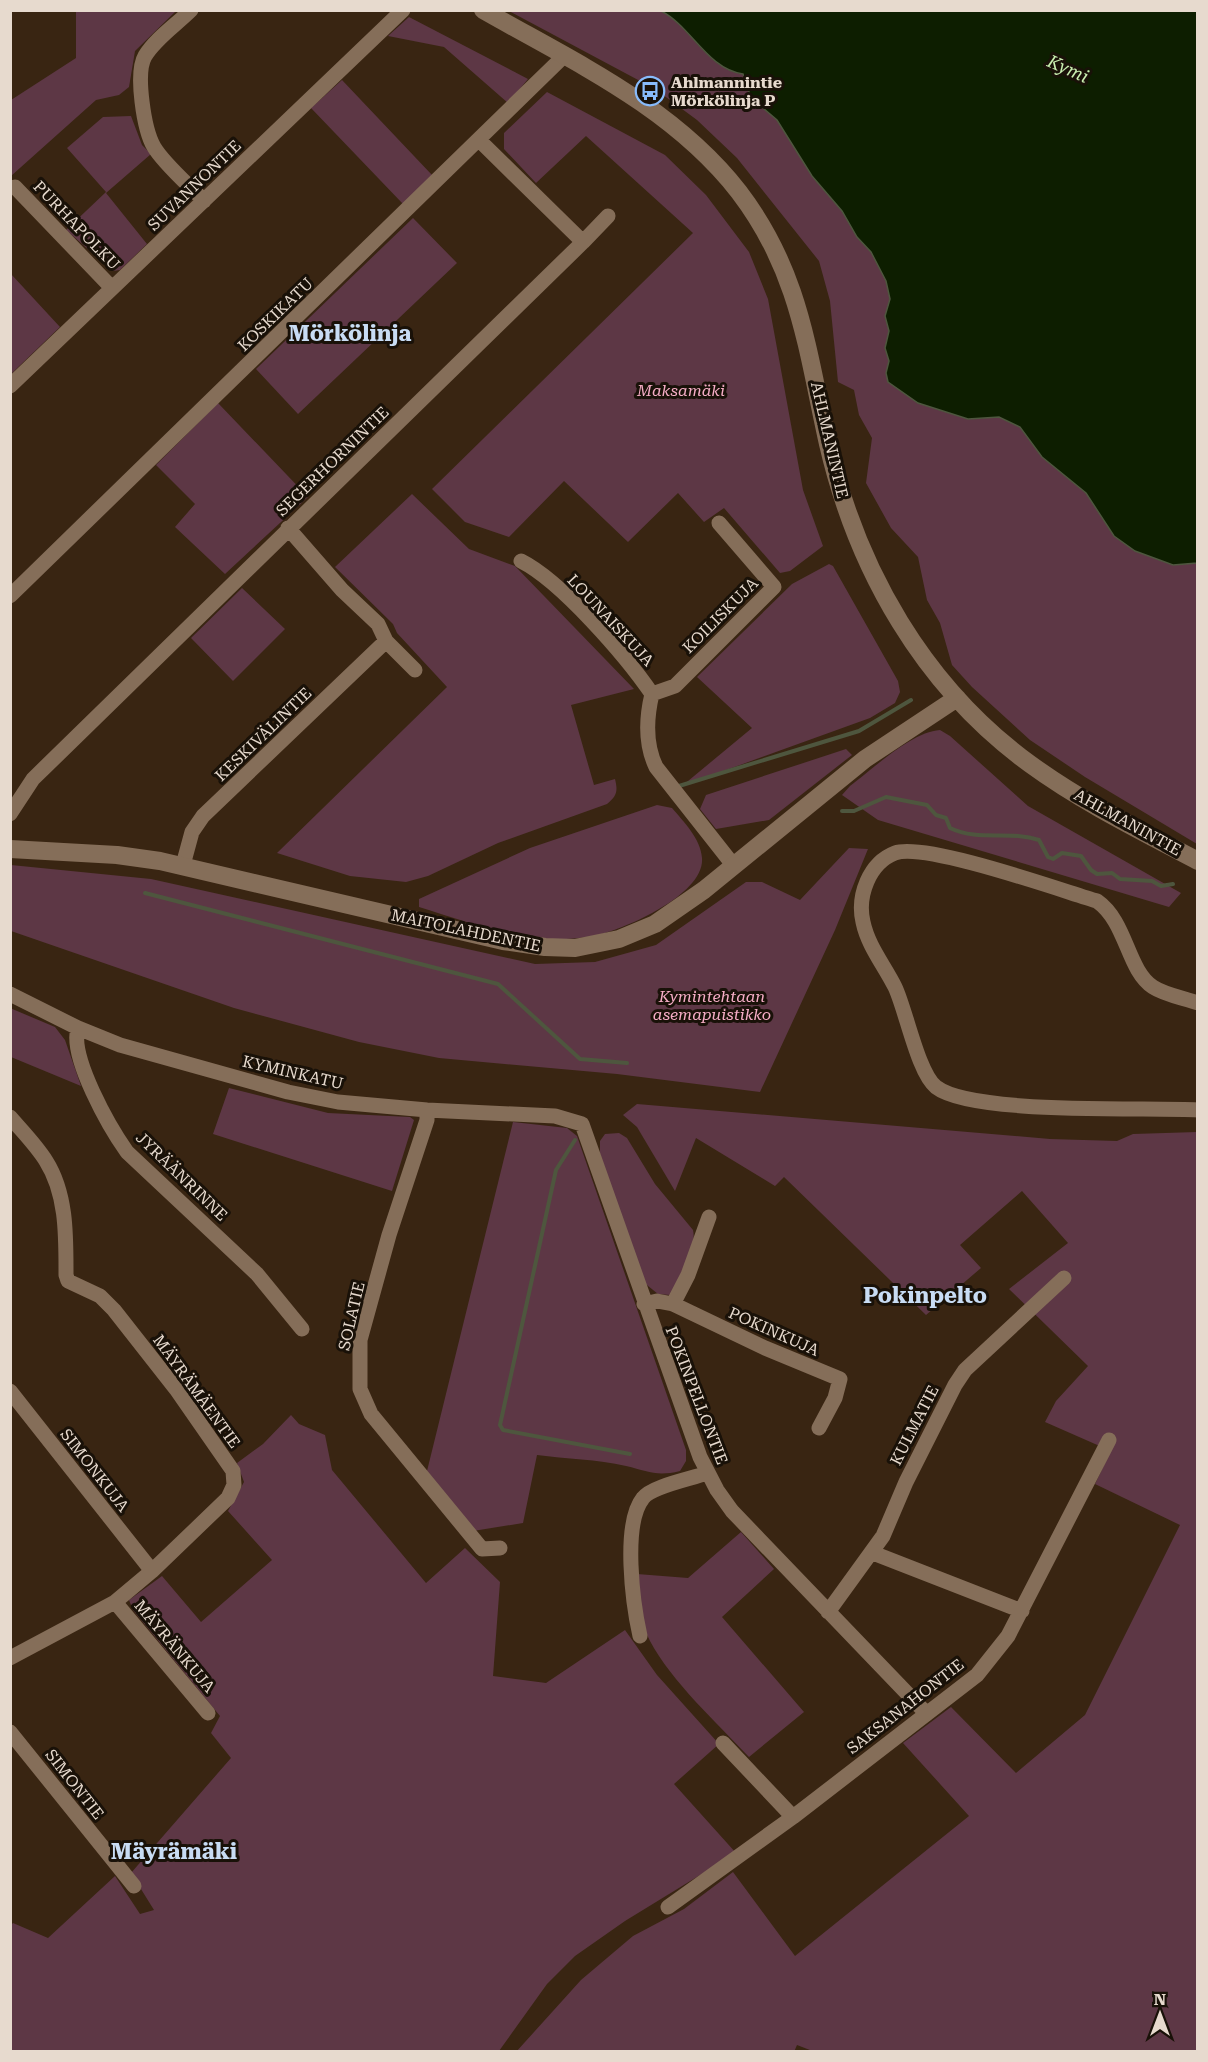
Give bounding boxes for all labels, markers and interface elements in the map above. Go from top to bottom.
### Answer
water label: Kymi [1043,50,1092,87]
place label: Ahlmannintie Mörkölinja P [671,73,782,110]
bus stop icon: Ahlmannintie Mörkölinja P [634,75,666,107]
street label: SUVANNONTIE [144,136,245,235]
street label: PURHAPOLKU [29,177,124,274]
street label: KOSKIKATU [234,274,317,355]
district label: Mörkölinja [289,321,411,346]
street label: AHLMANINTIE [807,380,852,500]
park label: Maksamäki [636,381,725,400]
street label: SEGERHORNINTIE [272,403,393,520]
street label: LOUNAISKUJA [563,571,659,671]
street label: KOILISKUJA [679,573,763,657]
street label: KESKIVÄLINTIE [211,684,316,785]
street label: AHLMANINTIE [1071,785,1185,860]
street label: MAITOLAHDENTIE [389,905,542,956]
park label: Kymintehtaan asemapuistikko [653,987,771,1024]
street label: KYMINKATU [241,1052,345,1093]
street label: JYRÄÄNRINNE [132,1128,231,1225]
street label: SOLATIE [334,1280,369,1352]
district label: Pokinpelto [863,1283,987,1308]
street label: POKINKUJA [726,1303,823,1360]
street label: POKINPELLONTIE [661,1323,732,1467]
street label: MÄYRÄMÄENTIE [149,1331,244,1452]
street label: KULMATIE [886,1382,943,1468]
street label: SIMONKUJA [56,1425,133,1516]
street label: MÄYRÄNKUJA [130,1596,219,1697]
street label: SAKSANAHONTIE [843,1655,968,1758]
street label: SIMONTIE [41,1745,108,1823]
district label: Mäyrämäki [111,1839,237,1864]
north arrow [1130,1984,1190,2044]
text: N [1154,1990,1166,2009]

